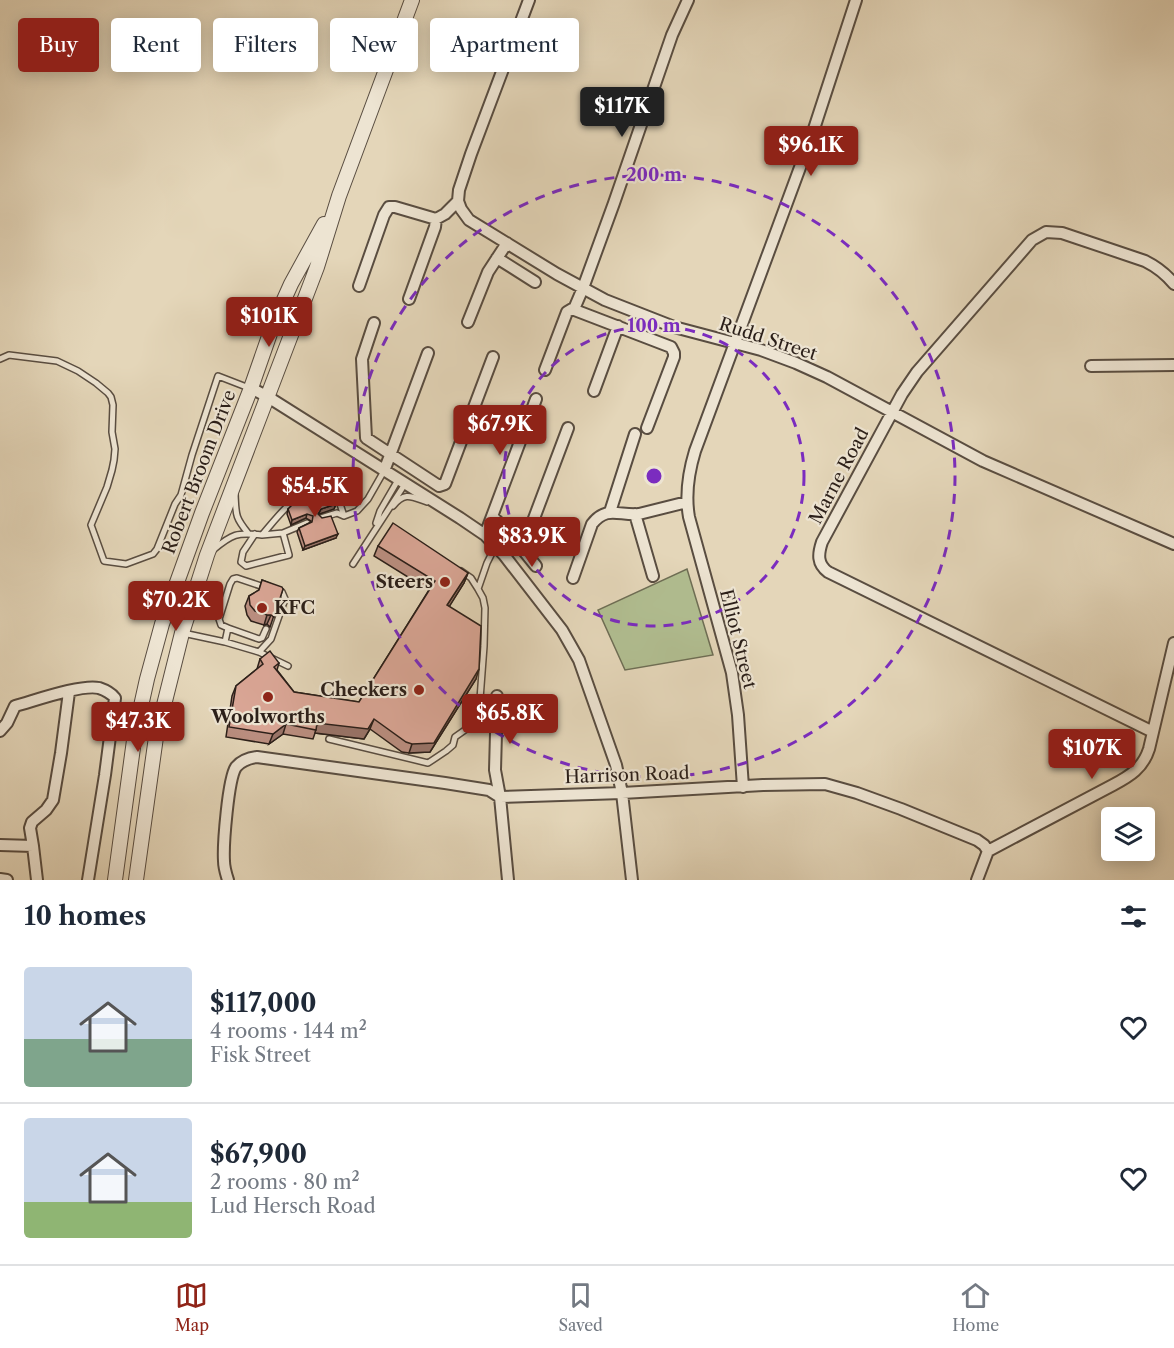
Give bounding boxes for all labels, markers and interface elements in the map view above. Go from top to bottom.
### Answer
chip: Buy [18,18,99,72]
chip: Rent [111,18,201,72]
chip: Filters [213,18,318,72]
chip: New [330,18,418,72]
chip: Apartment [430,18,579,72]
pin: $117K [580,87,664,138]
text: $117K [594,94,650,118]
pin: $96.1K [762,126,860,177]
text: $96.1K [778,133,844,157]
text: 200 m [626,164,682,186]
pin: $101K [227,297,311,348]
text: $101K [240,304,298,328]
street label: Rudd Street [716,313,820,365]
text: 100 m [627,315,681,337]
street label: Robert Broom Drive [158,387,240,557]
pin: $67.9K [451,405,549,456]
text: $67.9K [467,412,533,436]
street label: Marne Road [804,424,874,528]
centre of rings [644,466,664,486]
pin: $54.5K [266,467,364,518]
text: $54.5K [282,474,348,498]
pin: $83.9K [483,517,581,568]
text: $83.9K [498,524,566,548]
place label: Steers [376,571,433,593]
marker: Steers [438,575,452,589]
pin: $70.2K [127,581,225,632]
street label: Elliot Street [715,587,761,692]
text: $70.2K [142,588,210,612]
place label: KFC [274,597,315,619]
marker: KFC [255,601,269,615]
place label: Checkers [320,679,407,701]
marker: Checkers [412,683,426,697]
marker: Woolworths [261,690,275,704]
pin: $65.8K [461,694,559,745]
text: $65.8K [476,701,544,725]
pin: $47.3K [89,702,187,753]
place label: Woolworths [210,706,325,728]
text: $47.3K [105,709,171,733]
pin: $107K [1050,729,1134,780]
text: $107K [1062,736,1122,760]
street label: Harrison Road [564,762,690,788]
map controls [1101,807,1155,861]
button: layers [1101,807,1155,861]
text: 10 homes [24,900,146,932]
icon: filters [1117,900,1150,933]
text: $117,000 [210,987,317,1019]
icon: home [72,991,144,1063]
icon: heart [1117,1011,1150,1044]
text: 4 rooms · 144 m² [210,1019,367,1043]
text: Fisk Street [210,1043,311,1067]
text: $67,900 [210,1138,307,1170]
icon: home [72,1142,144,1214]
icon: heart [1117,1162,1150,1195]
text: 2 rooms · 80 m² [210,1170,360,1194]
text: Lud Hersch Road [210,1194,376,1218]
tab: Map [175,1279,209,1335]
tab: Saved [558,1279,603,1335]
tab: Home [952,1279,999,1335]

